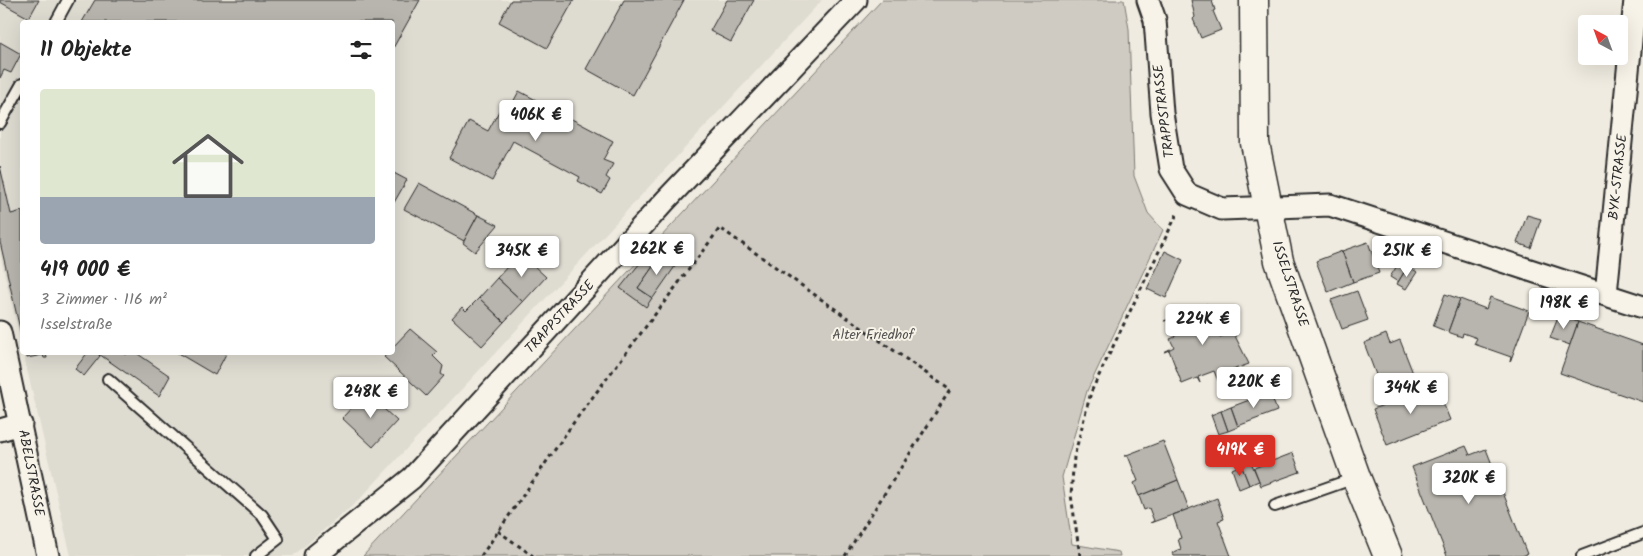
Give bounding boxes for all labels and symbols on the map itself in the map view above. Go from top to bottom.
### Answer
north arrow [1578,15,1628,65]
street label: TRAPPSTRASSE [1147,62,1181,159]
pin: 406K € [495,100,577,142]
street label: BYK-STRASSE [1603,132,1634,221]
pin: 262K € [616,234,698,276]
pin: 345K € [481,236,563,278]
pin: 251K € [1366,236,1448,278]
street label: ISSELSTRASSE [1266,238,1315,331]
street label: TRAPPSTRASSE [520,275,601,359]
pin: 198K € [1523,288,1605,330]
pin: 224K € [1162,304,1244,346]
park label: Alter Friedhof [832,324,916,346]
pin: 220K € [1213,366,1295,409]
pin: 344K € [1370,372,1452,415]
pin: 248K € [330,376,412,419]
street label: ABELSTRASSE [12,428,50,519]
pin: 419K € [1199,434,1281,477]
pin: 320K € [1428,462,1510,505]

